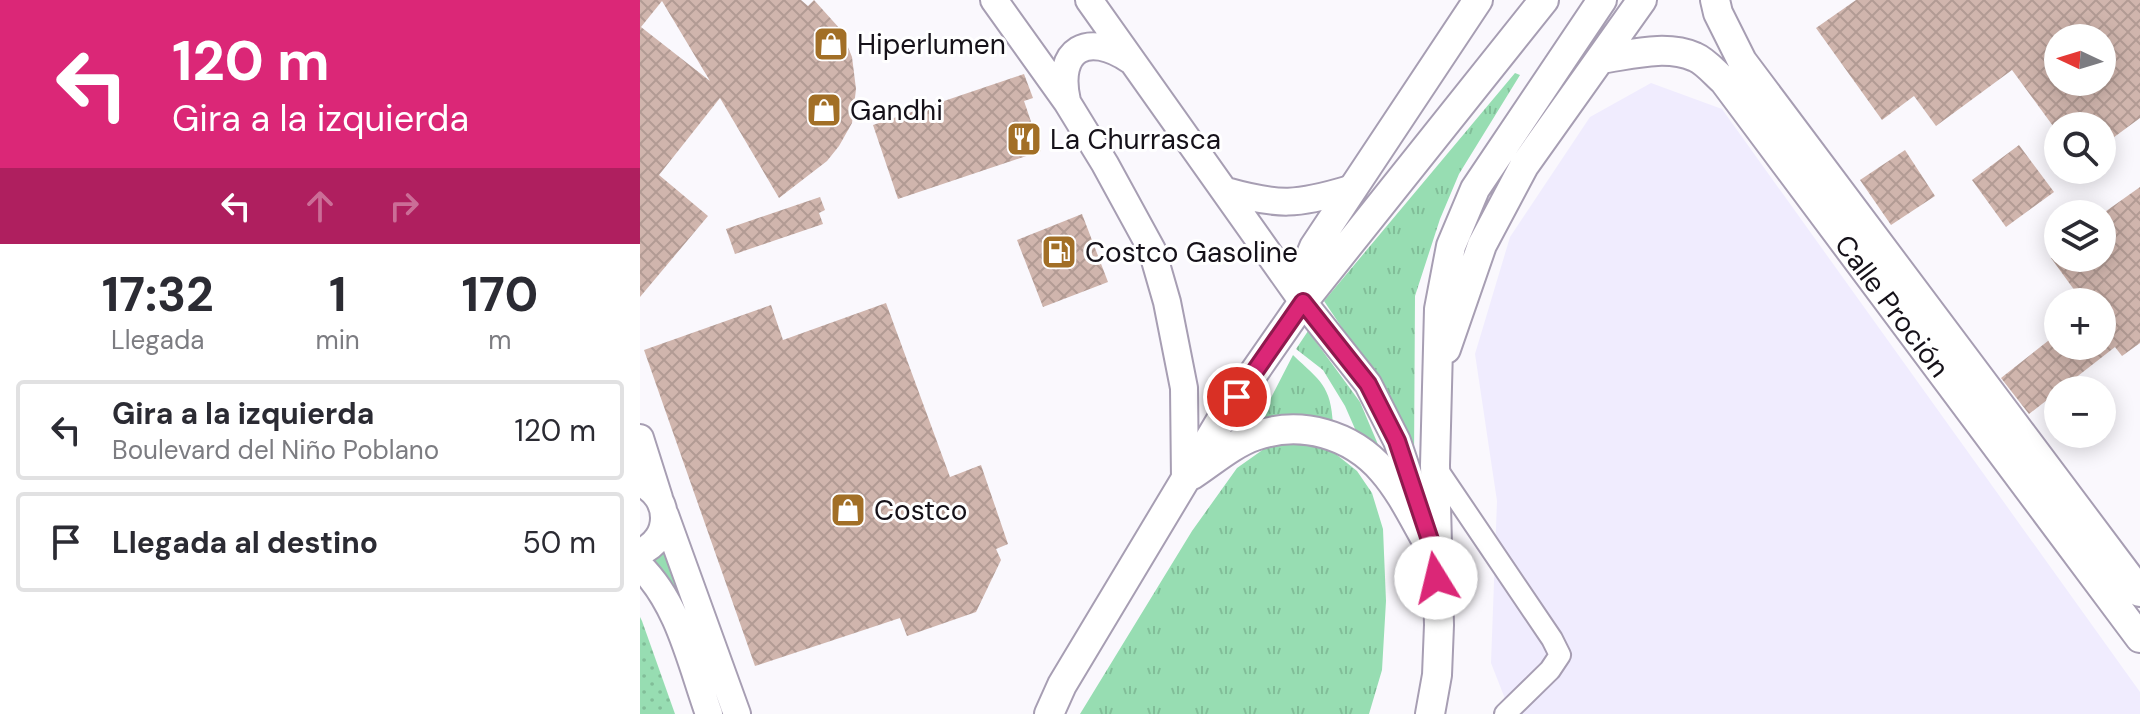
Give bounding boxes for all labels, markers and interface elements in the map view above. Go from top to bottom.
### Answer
text: 120 m [172,24,330,97]
north arrow [2044,24,2116,96]
map controls [2044,24,2116,448]
shop icon: Hiperlumen [812,25,850,63]
place label: Hiperlumen [857,26,1006,63]
icon: left [40,32,144,136]
shop icon: Gandhi [805,91,843,129]
place label: Gandhi [850,92,943,129]
text: Gira a la izquierda [172,95,469,142]
button: search [2044,112,2116,184]
restaurant icon: La Churrasca [1005,120,1043,158]
place label: La Churrasca [1050,121,1221,158]
icon: left [214,184,258,228]
icon: ahead [298,184,342,228]
icon: right [382,184,426,228]
button: layers [2044,200,2116,272]
street label: Calle Proción [1826,227,1958,385]
fuel station icon: Costco Gasoline [1040,233,1078,271]
place label: Costco Gasoline [1085,234,1298,271]
text: 17:32 [102,263,214,326]
text: 1 [329,263,346,326]
text: 170 [462,263,538,326]
button: + [2044,288,2116,360]
text: Llegada [111,323,204,357]
text: min [315,323,360,357]
text: m [488,323,511,357]
pin [1203,363,1271,431]
icon: arrive [1215,375,1259,419]
button: − [2044,376,2116,448]
text: Gira a la izquierda [112,394,374,433]
icon: left [44,408,88,452]
text: 120 m [514,411,596,450]
text: Boulevard del Niño Poblano [112,433,439,467]
shop icon: Costco [829,491,867,529]
place label: Costco [874,492,967,529]
icon: arrive [44,520,88,564]
text: Llegada al destino [112,523,378,562]
text: 50 m [522,523,596,562]
position arrow [1394,536,1478,620]

